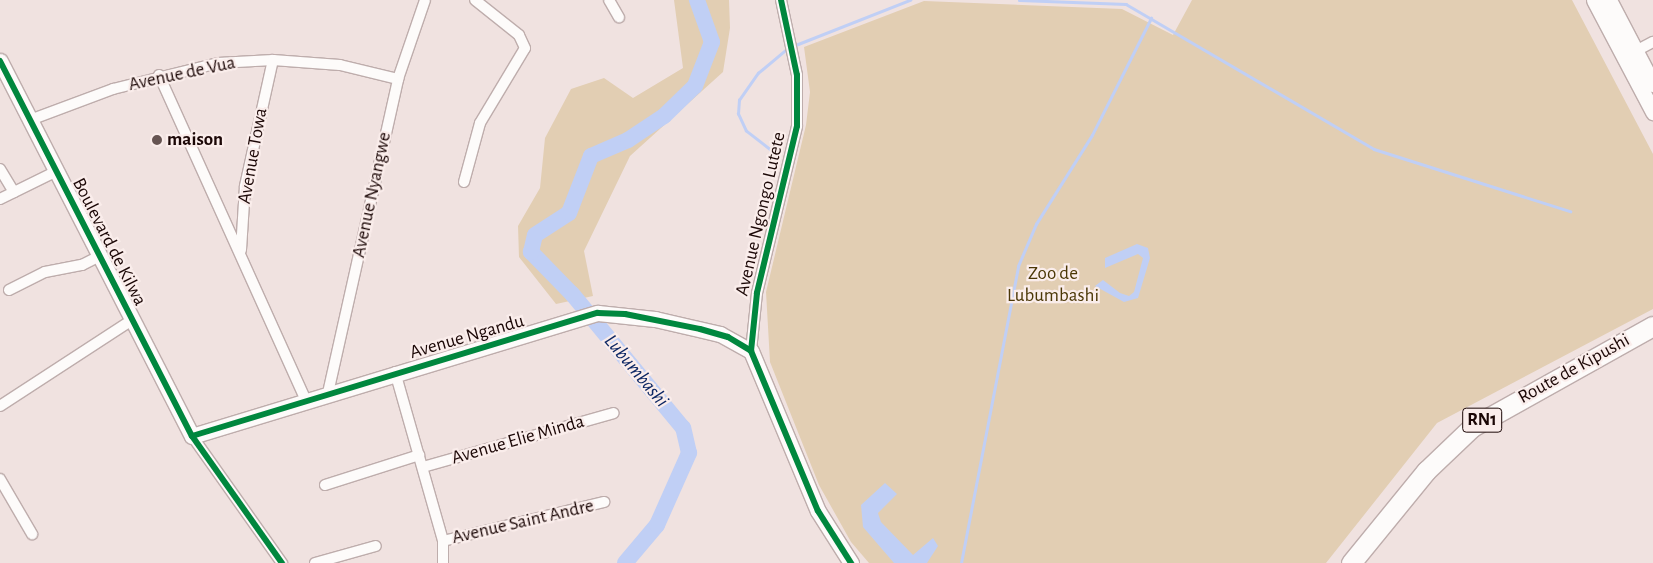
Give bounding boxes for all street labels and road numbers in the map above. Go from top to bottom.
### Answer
street label: Avenue de Vua [127,52,237,96]
street label: Avenue Towa [233,106,273,206]
street label: Avenue Nyangwe [348,130,396,260]
street label: Avenue Ngongo Lutete [731,130,791,298]
street label: Boulevard de Kilwa [67,174,151,310]
street label: Avenue Ngandu [407,310,527,364]
street label: Route de Kipushi [1514,329,1634,409]
road number: RN1 [1462,404,1502,436]
street label: Avenue Elie Minda [449,410,587,470]
street label: Avenue Saint Andre [450,495,596,549]

